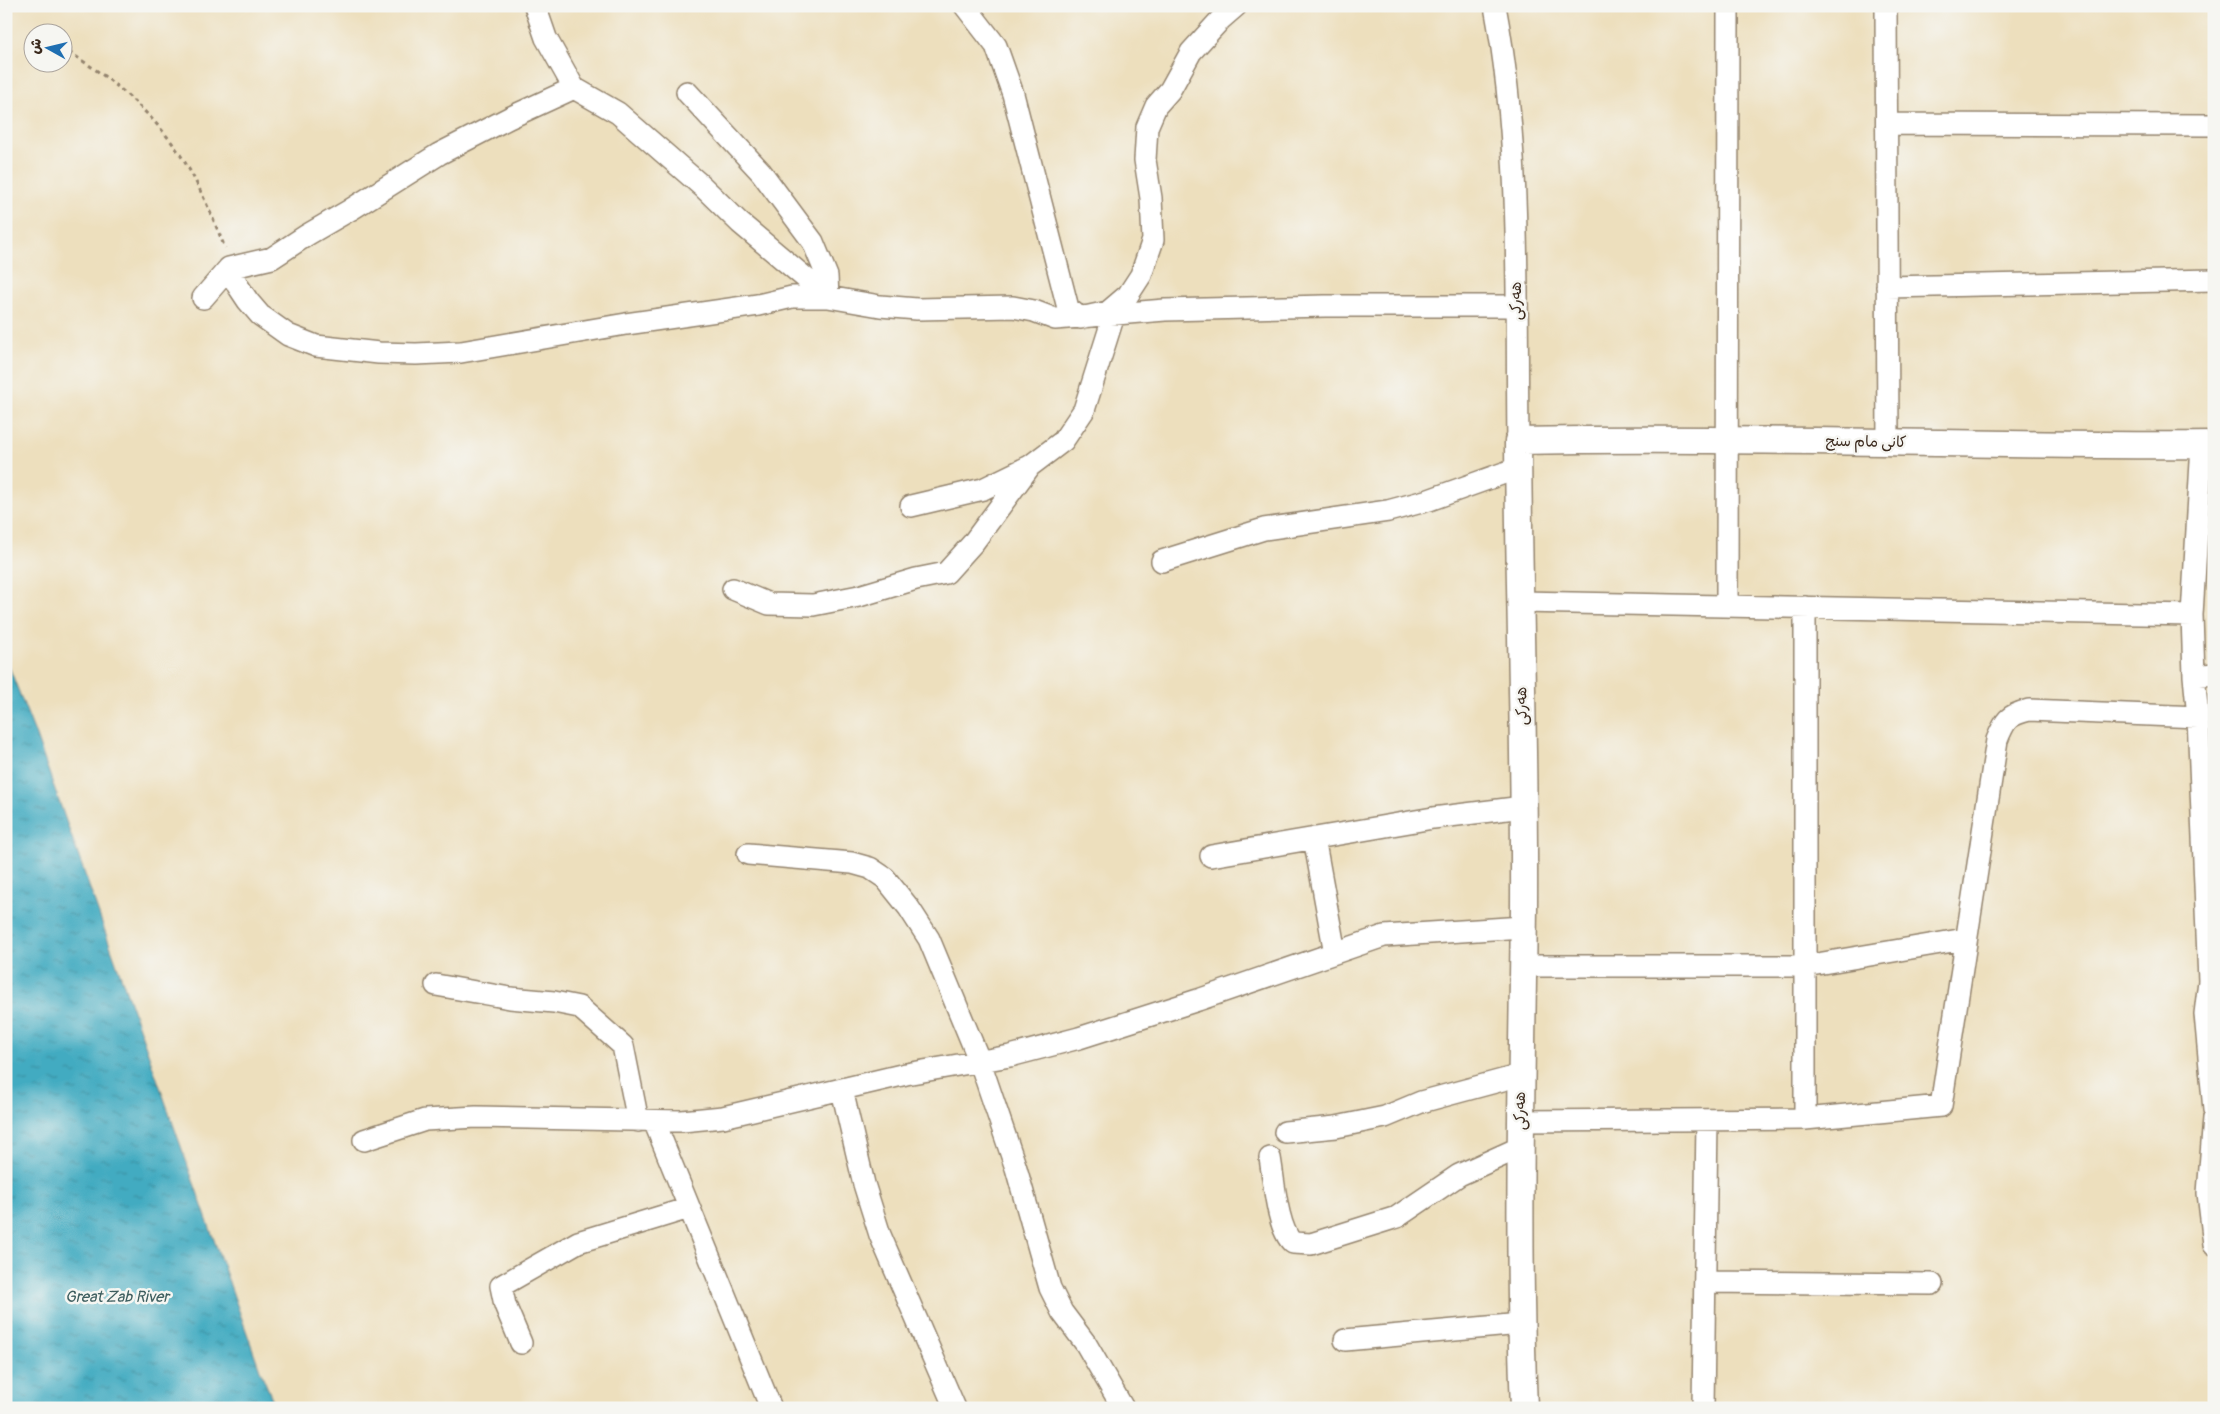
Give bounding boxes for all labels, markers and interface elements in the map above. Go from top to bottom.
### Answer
north arrow [22,22,72,72]
text: ش [26,37,45,55]
street label: هەرکی [1507,282,1526,320]
street label: کانی مام سنج [1825,432,1907,453]
street label: هەرکی [1512,687,1532,725]
street label: هەرکی [1511,1092,1530,1130]
water label: Great Zab River [65,1287,171,1307]

